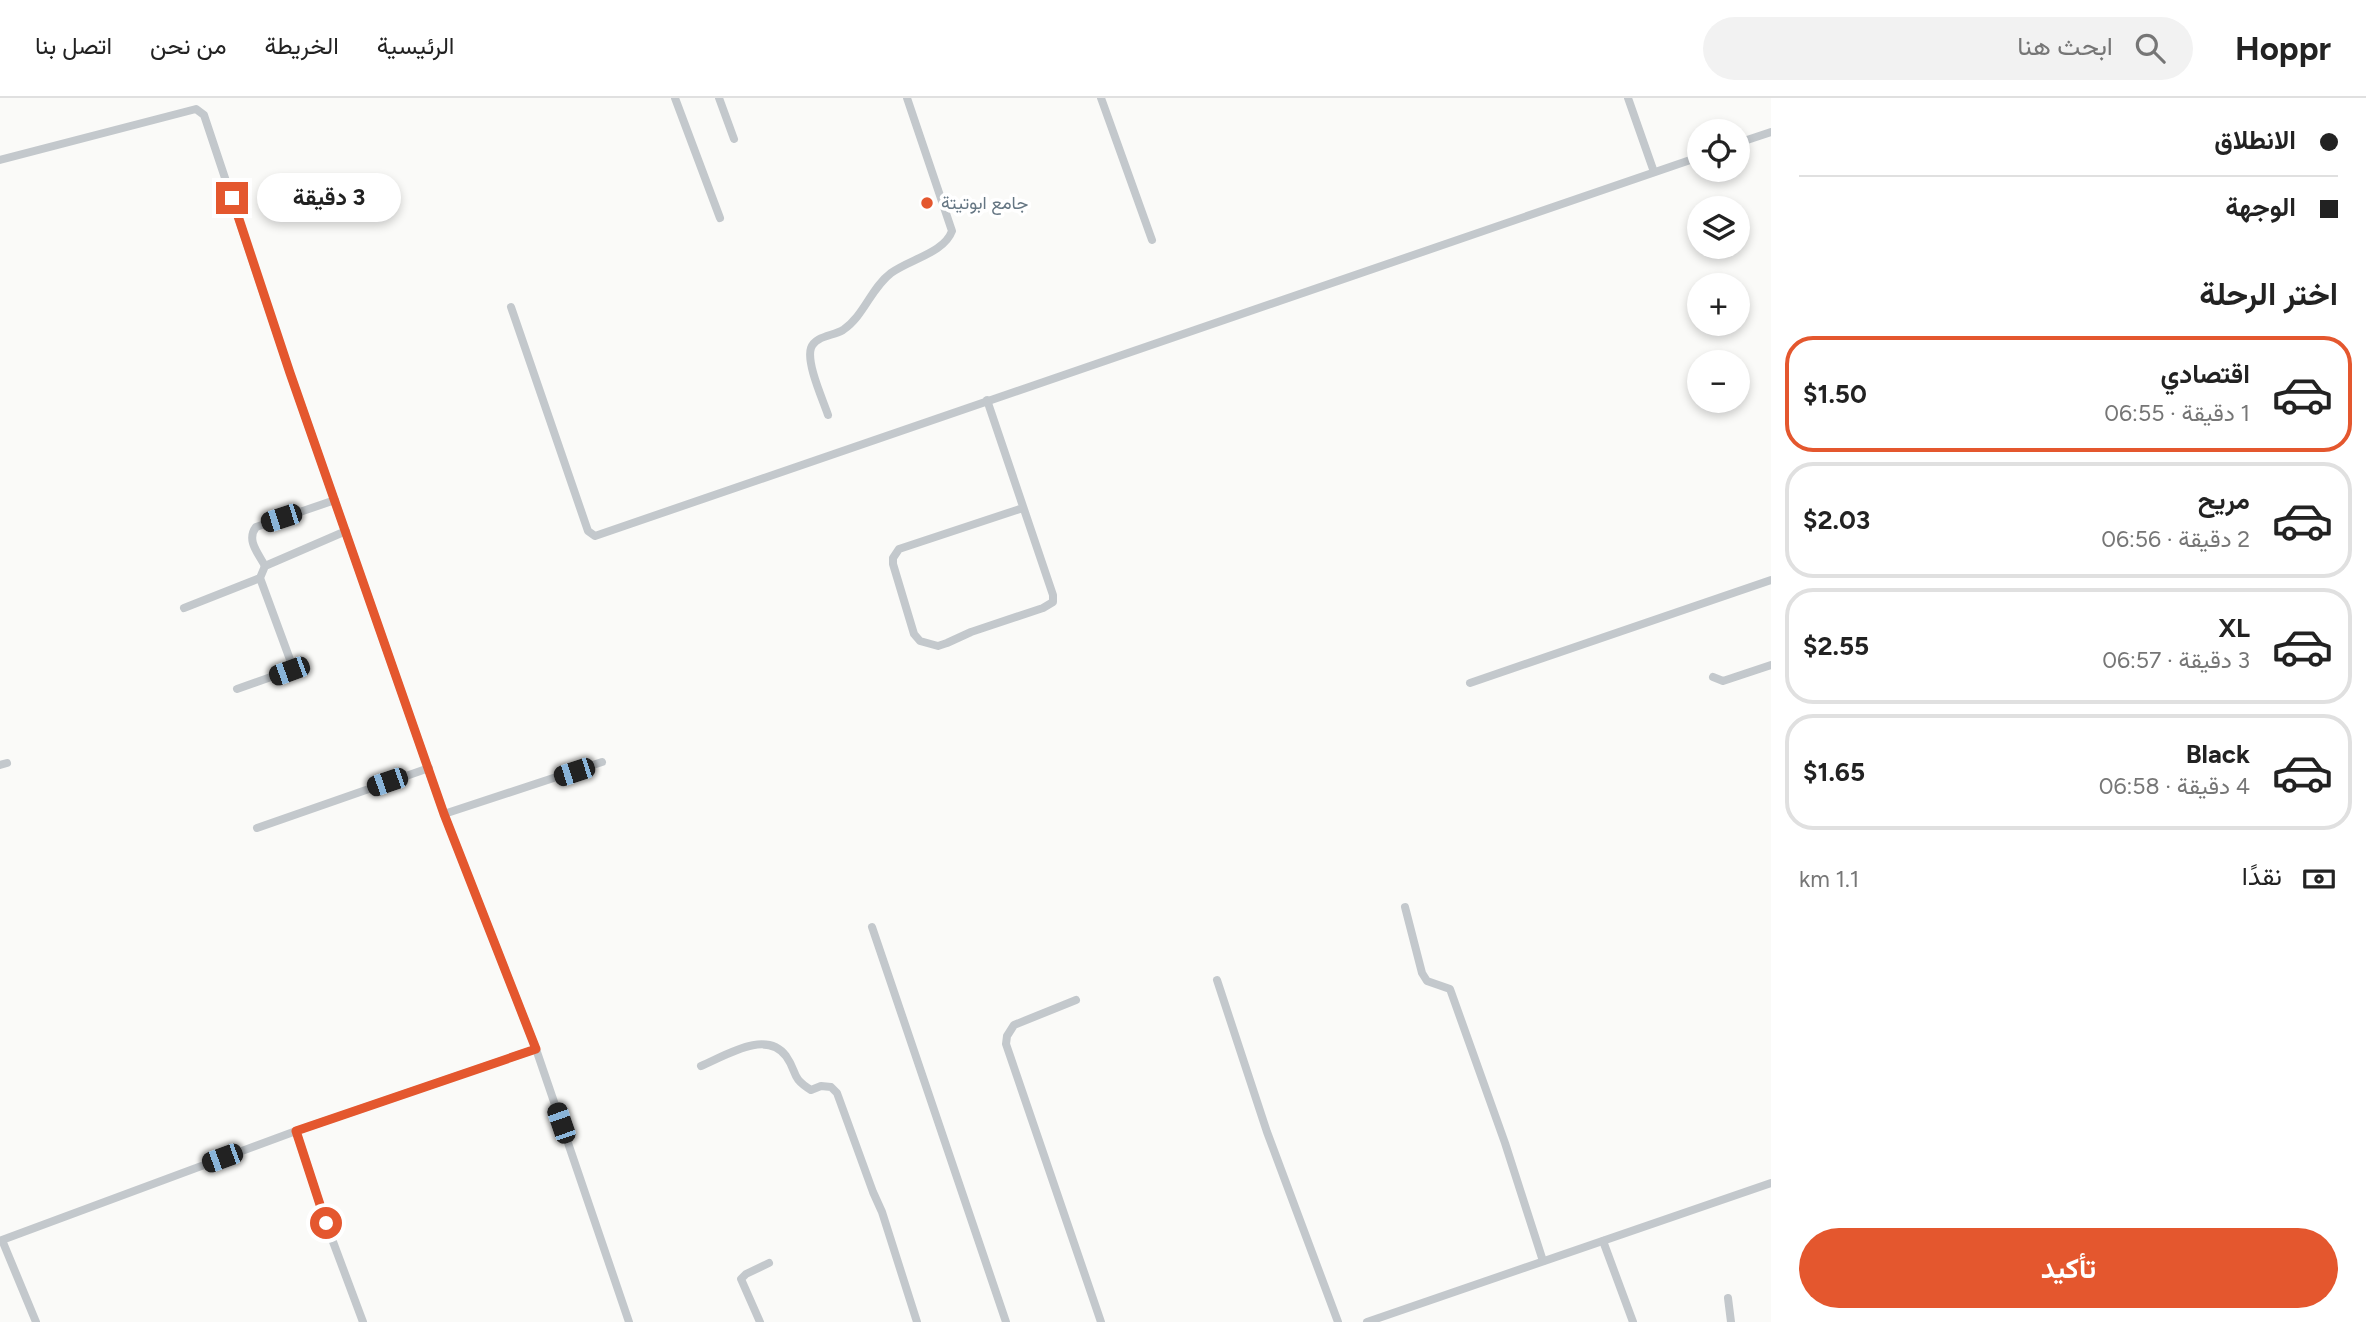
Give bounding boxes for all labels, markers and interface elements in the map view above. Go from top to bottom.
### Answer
search box [1703,17,2193,80]
icon: search [2131,29,2169,67]
text: Hoppr [2235,29,2331,68]
text: ابحث هنا [2017,30,2113,62]
text: اتصل بنا [35,31,112,60]
text: من نحن [150,31,227,60]
text: الخريطة [265,31,339,60]
text: الرئيسية [377,31,454,60]
map controls [1687,119,1750,413]
button: locate [1687,119,1750,182]
text: الانطلاق [2214,124,2296,156]
callout: 3 دقيقة [256,174,400,222]
route end [216,182,248,214]
text: 3 دقيقة [293,183,365,211]
text: الوجهة [2225,191,2296,223]
place label: جامع ابوتيتة [941,192,1028,215]
marker: جامع ابوتيتة [919,195,935,211]
button: layers [1687,196,1750,259]
button: + [1687,273,1750,336]
text: اختر الرحلة [2199,275,2338,313]
button: − [1687,350,1750,413]
text: اقتصادي [2161,358,2250,390]
icon: car [2271,363,2334,426]
text: $1.50 [1803,378,1867,410]
text: 1 دقيقة · 06:55 [2104,399,2250,427]
text: مريح [2198,484,2250,516]
icon: car [2271,489,2334,552]
car [258,502,305,534]
text: $2.03 [1803,504,1870,536]
text: 2 دقيقة · 06:56 [2101,525,2250,553]
text: XL [2218,612,2250,644]
icon: car [2271,615,2334,678]
text: $2.55 [1803,630,1869,662]
text: 3 دقيقة · 06:57 [2102,646,2250,674]
car [266,654,313,688]
text: Black [2186,738,2250,770]
icon: car [2271,741,2334,804]
car [551,756,598,788]
text: $1.65 [1803,756,1865,788]
car [364,765,411,799]
text: 4 دقيقة · 06:58 [2099,772,2250,800]
text: نقدًا [2242,860,2282,892]
icon: cash [2300,860,2338,898]
text: 1.1 km [1799,865,1859,893]
car [545,1100,578,1146]
car [199,1141,246,1175]
route start [310,1207,342,1239]
button: تأكيد [1799,1228,2338,1308]

